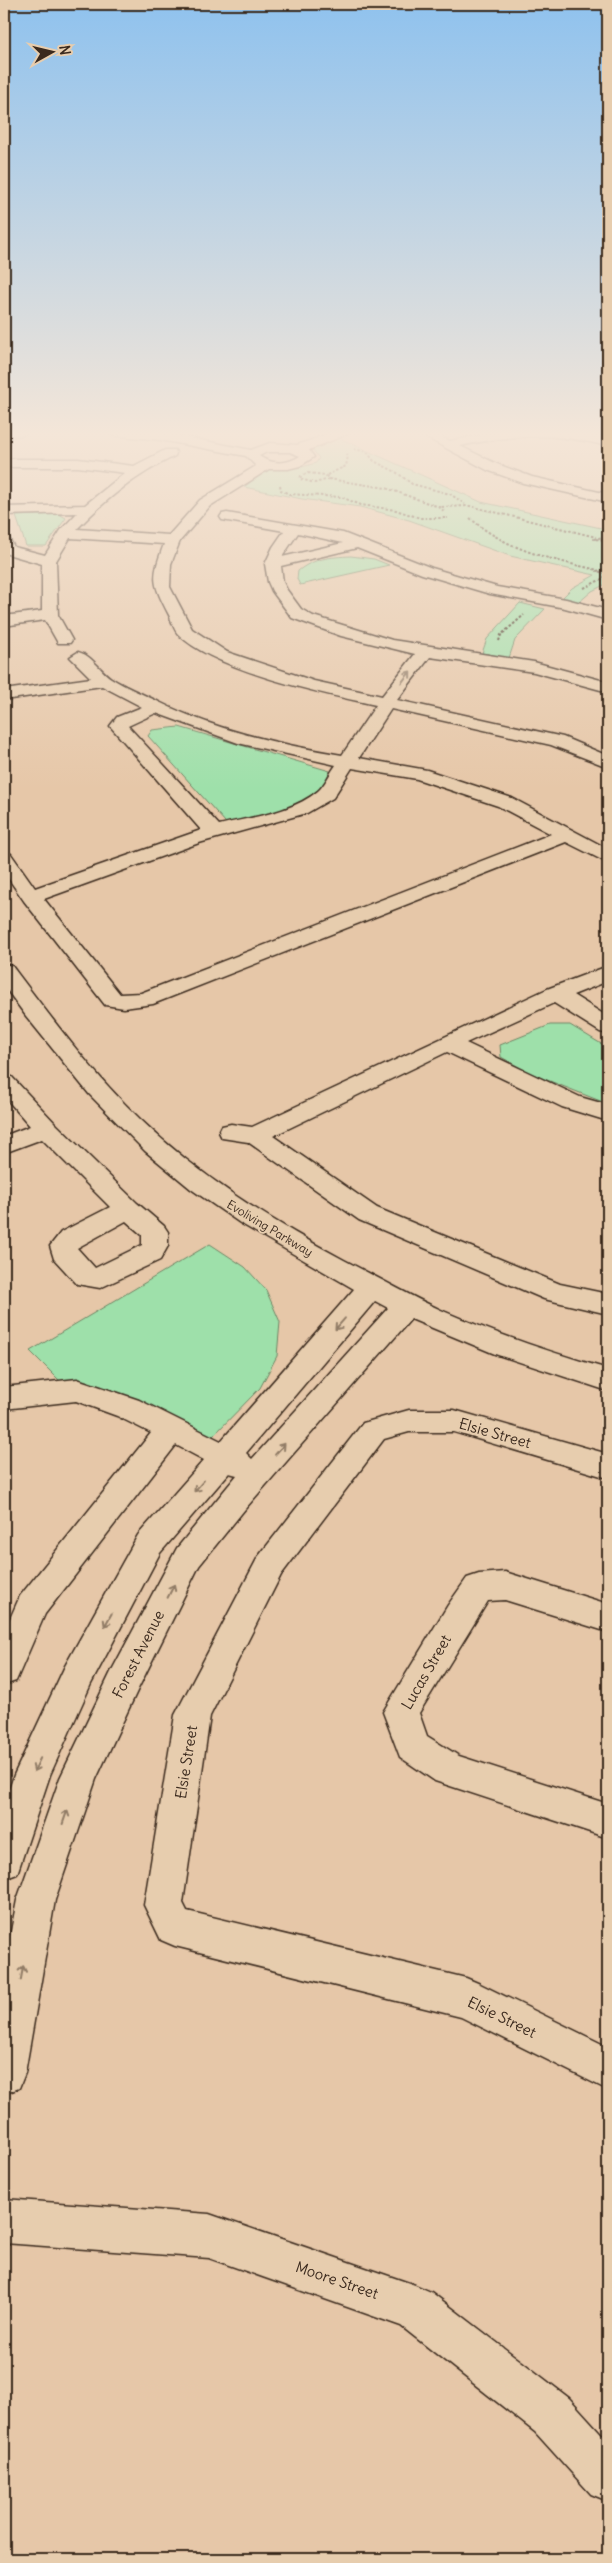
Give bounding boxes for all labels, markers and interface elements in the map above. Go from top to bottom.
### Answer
north arrow [28,28,78,78]
text: N [55,44,74,56]
one-way arrow [400,671,411,684]
street label: Evoliving Parkway [224,1196,316,1260]
one-way arrow [335,1317,346,1330]
street label: Elsie Street [457,1414,533,1452]
one-way arrow [274,1443,286,1456]
one-way arrow [194,1479,205,1492]
one-way arrow [166,1584,176,1599]
street label: Forest Avenue [108,1607,168,1701]
one-way arrow [103,1612,113,1627]
street label: Lucas Street [397,1631,455,1713]
street label: Elsie Street [171,1724,201,1800]
one-way arrow [31,1757,41,1772]
one-way arrow [60,1809,70,1825]
one-way arrow [18,1966,27,1982]
street label: Elsie Street [465,1992,539,2042]
street label: Moore Street [293,2257,381,2303]

